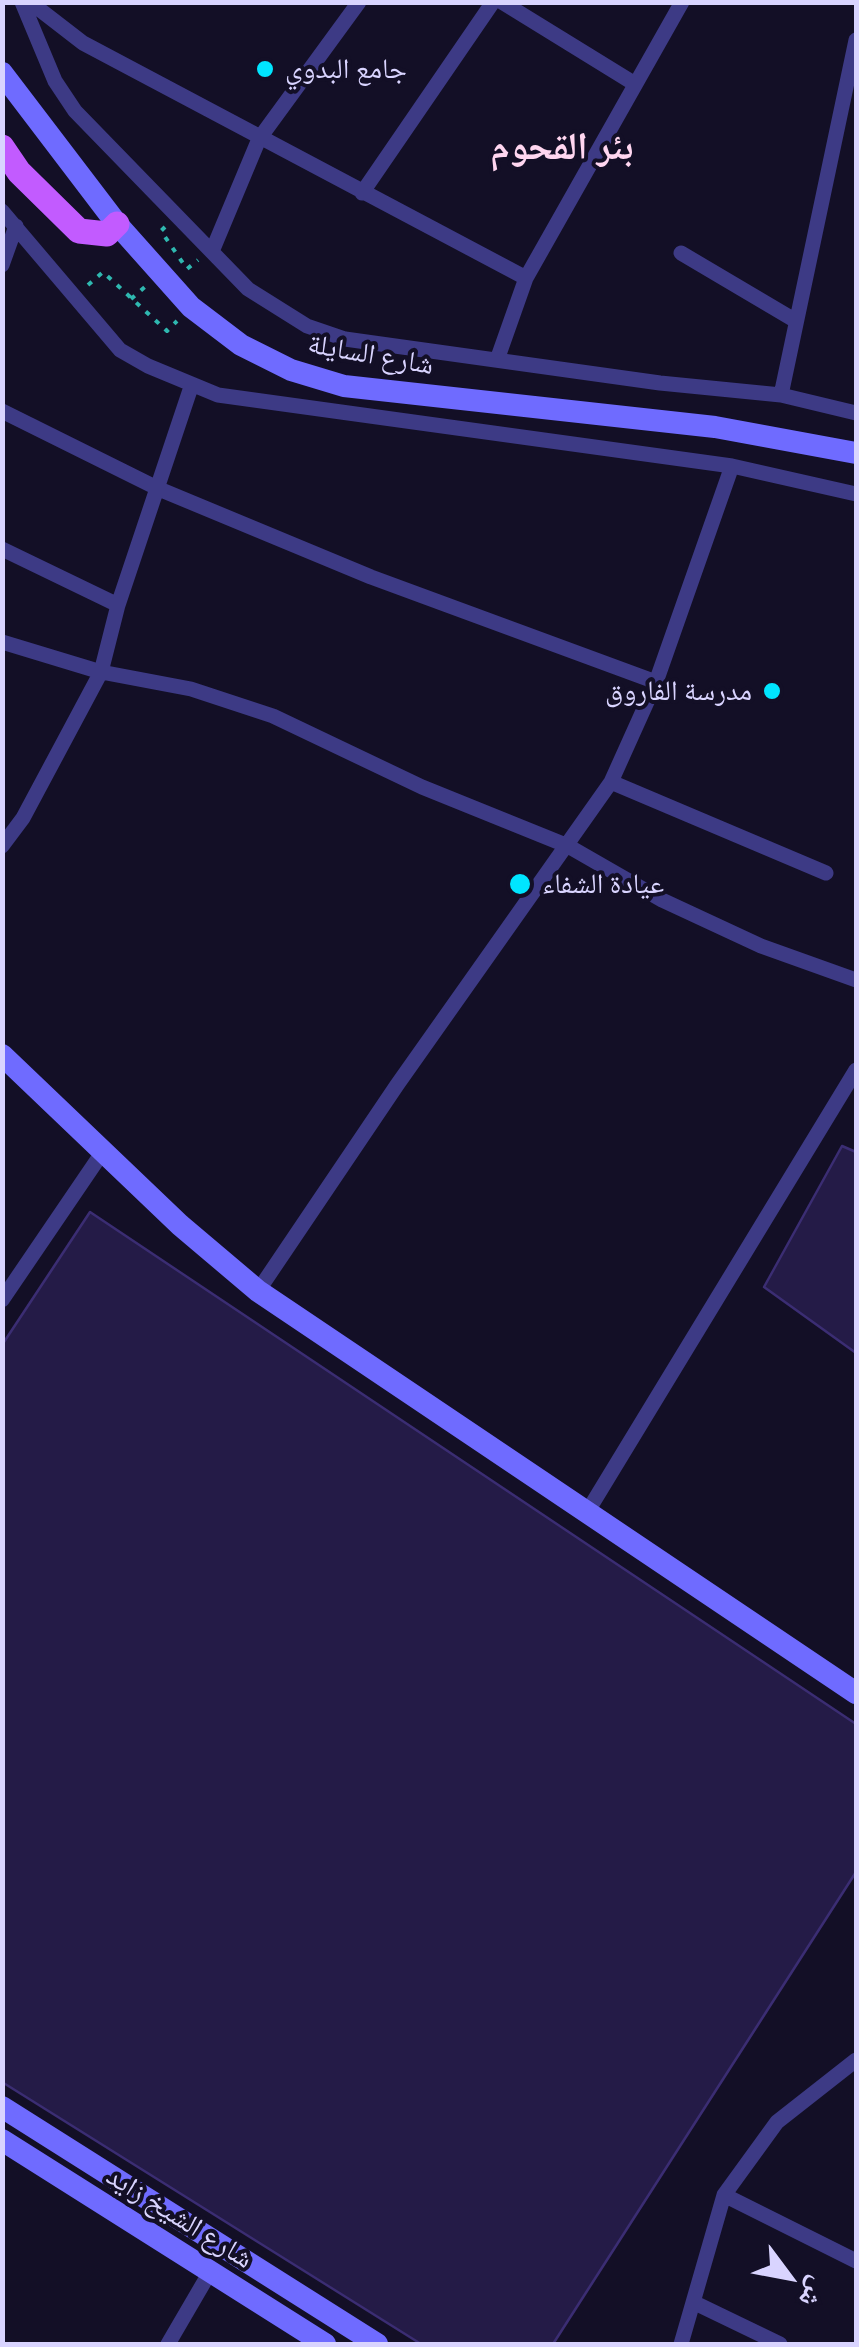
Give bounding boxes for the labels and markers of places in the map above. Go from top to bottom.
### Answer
place label: جامع البدوي [285,52,407,86]
marker: جامع البدوي [254,58,276,80]
place label: مدرسة الفاروق [605,674,752,708]
marker: مدرسة الفاروق [761,680,783,702]
place label: عيادة الشفاء [542,867,664,901]
marker: عيادة الشفاء [507,871,533,897]

